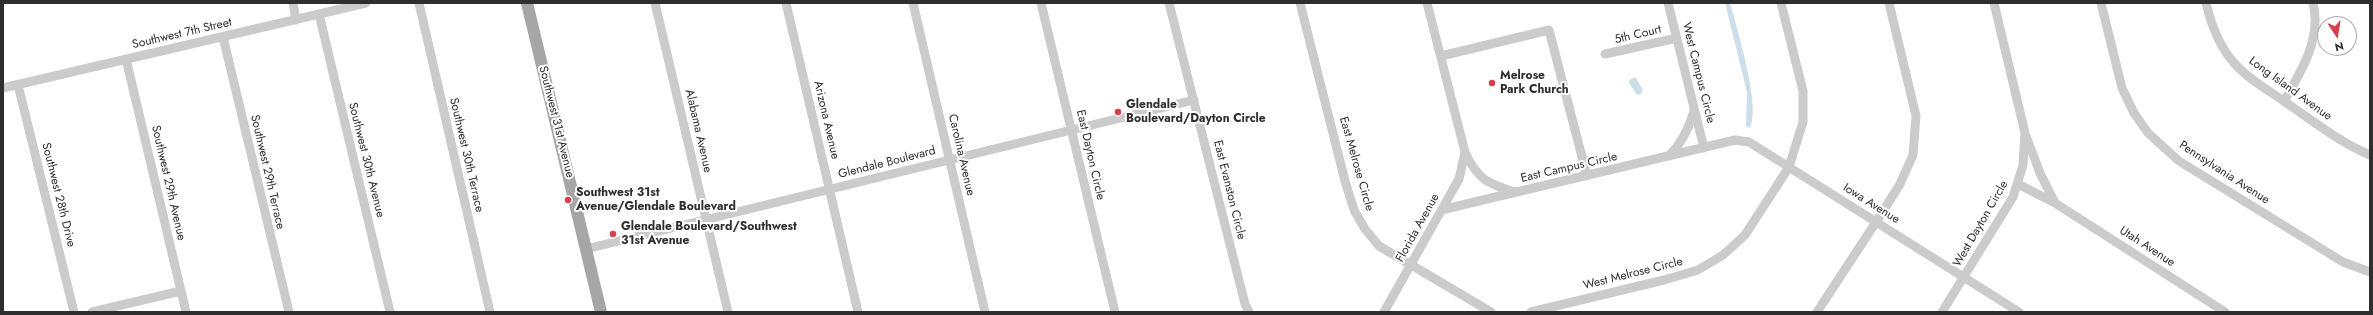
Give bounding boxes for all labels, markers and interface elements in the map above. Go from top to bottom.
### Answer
street label: Southwest 7th Street [131,16,233,52]
north arrow [2317,16,2357,56]
street label: West Campus Circle [1679,21,1717,125]
street label: 5th Court [1613,23,1663,47]
text: N [2333,38,2345,55]
street label: Long Island Avenue [2246,54,2334,124]
street label: Southwest 31st Avenue [535,65,577,179]
place label: Melrose Park Church [1500,69,1569,97]
marker: Melrose Park Church [1487,78,1497,88]
street label: Arizona Avenue [810,79,842,161]
street label: Alabama Avenue [681,88,715,174]
street label: Southwest 30th Terrace [446,96,486,214]
place label: Glendale Boulevard/Dayton Circle [1126,98,1266,126]
street label: Southwest 30th Avenue [345,101,387,219]
marker: Glendale Boulevard/Dayton Circle [1113,107,1123,117]
street label: East Dayton Circle [1073,108,1107,202]
street label: Southwest 29th Terrace [247,113,287,231]
street label: Carolina Avenue [945,113,977,197]
street label: East Melrose Circle [1336,115,1376,213]
street label: Southwest 29th Avenue [148,124,188,242]
street label: Pennsylvania Avenue [2176,138,2272,208]
street label: East Evanston Circle [1210,139,1248,241]
street label: Southwest 28th Drive [38,141,78,249]
street label: Glendale Boulevard [837,144,937,182]
street label: East Campus Circle [1519,150,1619,186]
street label: West Dayton Circle [1951,178,2011,270]
street label: Iowa Avenue [1840,181,1902,227]
place label: Southwest 31st Avenue/Glendale Boulevard [576,186,736,214]
street label: Florida Avenue [1393,191,1443,265]
marker: Southwest 31st Avenue/Glendale Boulevard [563,195,573,205]
place label: Glendale Boulevard/Southwest 31st Avenue [621,220,797,248]
street label: Utah Avenue [2116,224,2178,270]
marker: Glendale Boulevard/Southwest 31st Avenue [608,229,618,239]
street label: West Melrose Circle [1582,255,1684,293]

